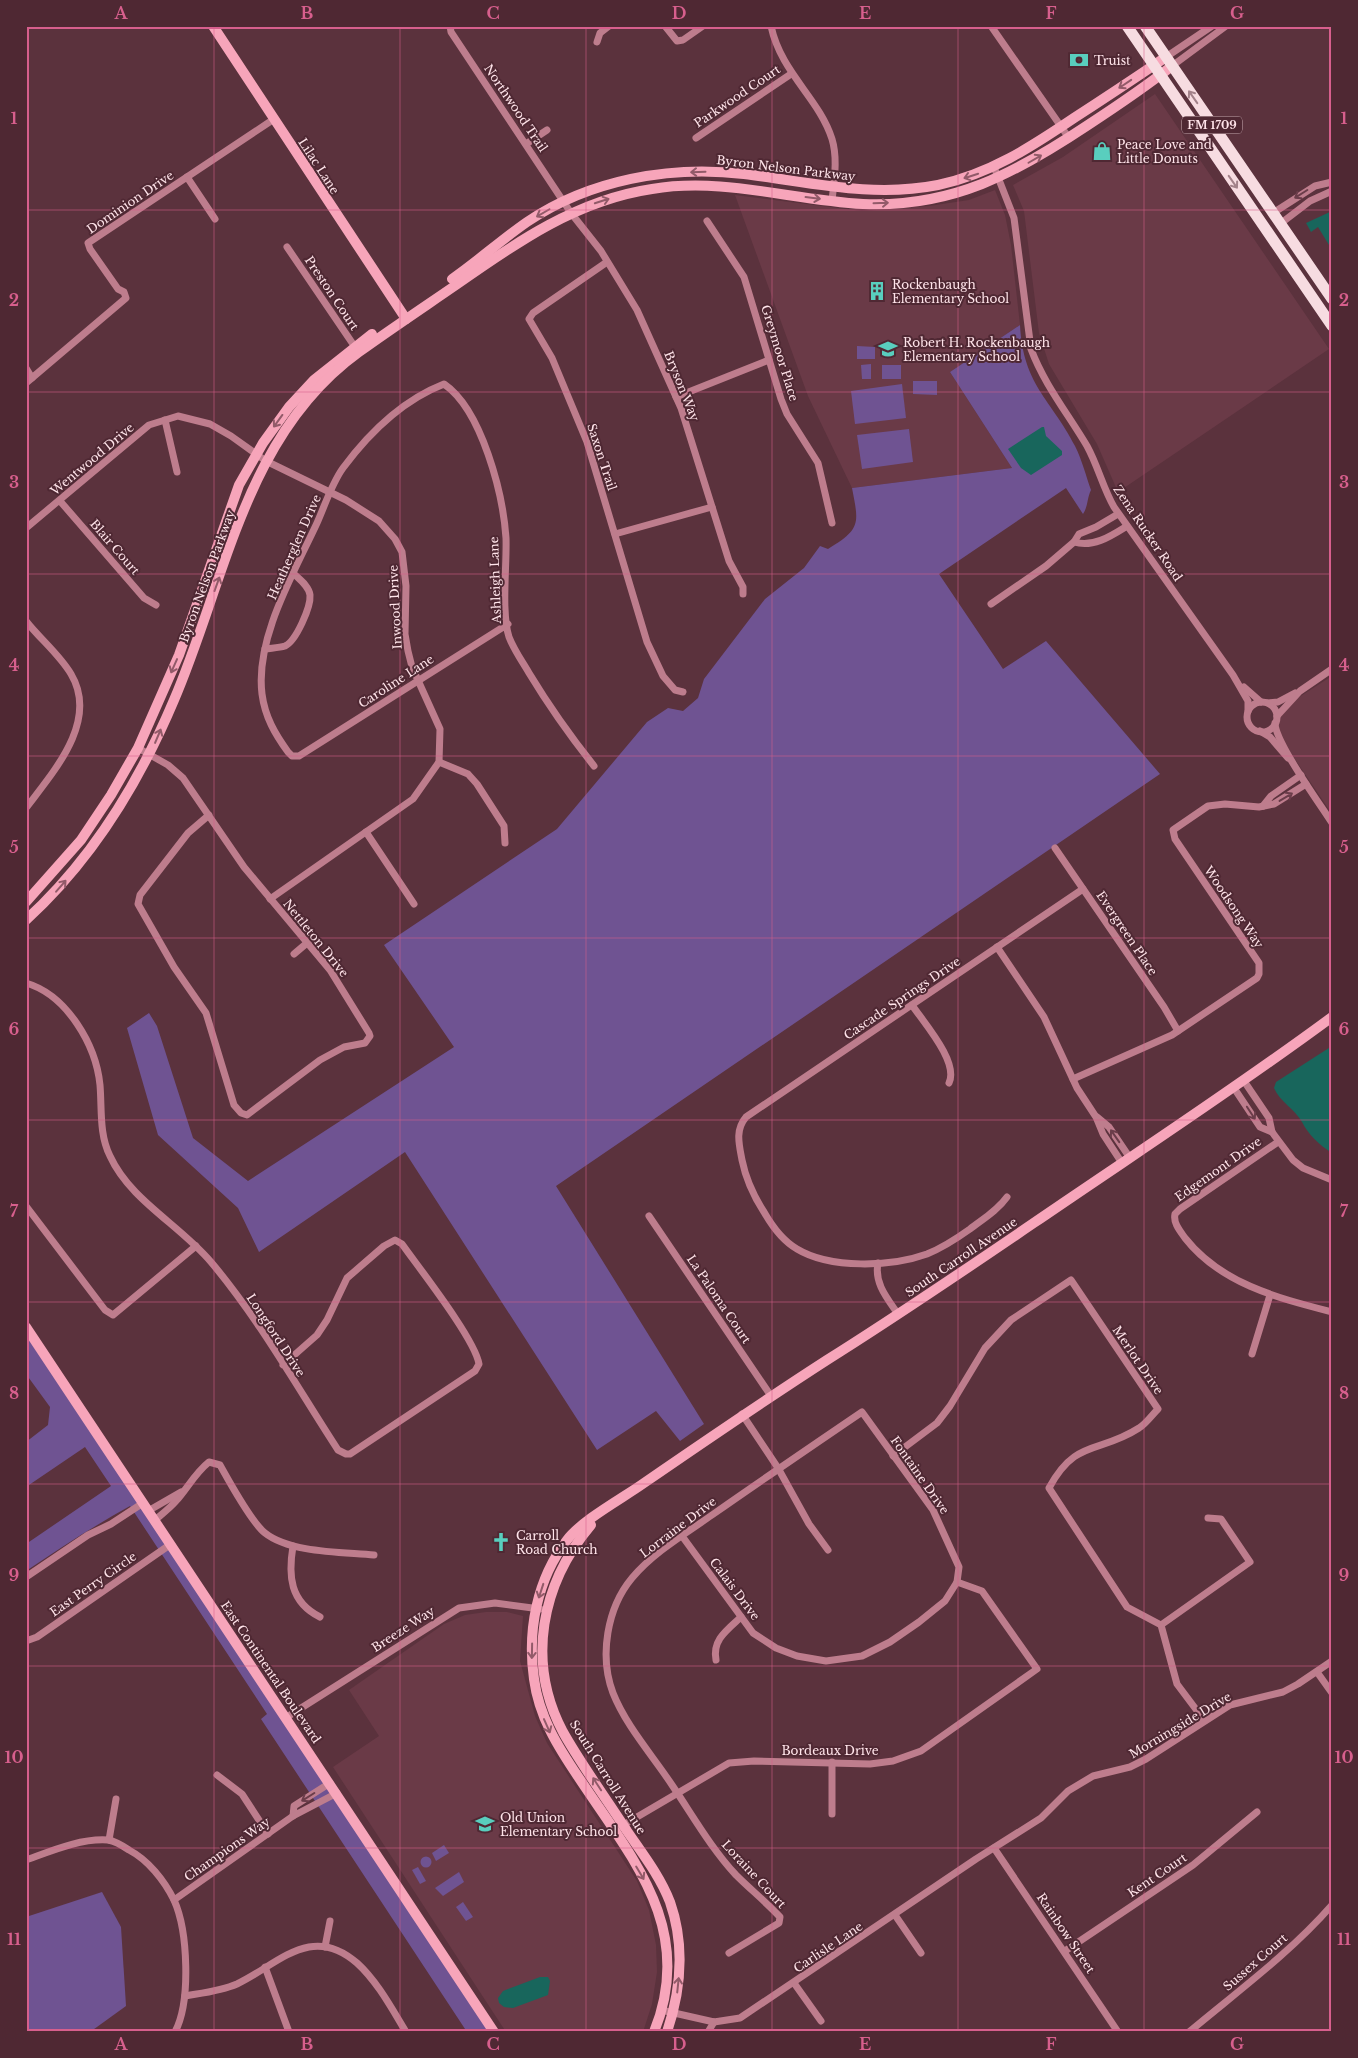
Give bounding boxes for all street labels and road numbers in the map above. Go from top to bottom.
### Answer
street label: Northwood Trail [481,61,551,155]
street label: Parkwood Court [691,61,783,130]
road number: FM 1709 [1182,116,1242,134]
street label: Lilac Lane [295,135,343,197]
street label: Byron Nelson Parkway [716,152,857,184]
street label: Dominion Drive [84,167,176,237]
street label: Preston Court [302,253,363,333]
street label: Greymoor Place [758,303,802,403]
street label: Bryson Way [661,349,703,423]
street label: Wentwood Drive [46,420,137,499]
street label: Saxon Trail [584,421,620,493]
street label: Zena Rucker Road [1110,482,1186,584]
street label: Heatherglen Drive [264,492,324,602]
street label: Byron Nelson Parkway [176,507,238,644]
street label: Blair Court [87,516,143,578]
street label: Ashleigh Lane [486,536,504,625]
street label: Inwood Drive [385,564,405,650]
street label: Caroline Lane [356,651,437,711]
street label: Woodsong Way [1200,862,1267,951]
street label: Evergreen Place [1093,888,1161,978]
street label: Nettleton Drive [280,896,352,980]
street label: Cascade Springs Drive [841,953,963,1043]
street label: Edgemont Drive [1172,1134,1264,1204]
street label: South Carroll Avenue [902,1214,1020,1300]
street label: La Paloma Court [684,1252,754,1347]
street label: Longford Drive [244,1291,309,1379]
street label: Merlot Drive [1110,1323,1166,1397]
street label: Fontaine Drive [888,1433,953,1517]
street label: Lorraine Drive [637,1493,719,1561]
street label: East Perry Circle [47,1548,139,1619]
street label: Calais Drive [707,1555,763,1623]
street label: East Continental Boulevard [218,1598,324,1746]
street label: Breeze Way [369,1603,438,1655]
street label: Morningside Drive [1126,1689,1234,1761]
street label: South Carroll Avenue [567,1717,649,1837]
street label: Bordeaux Drive [781,1743,879,1758]
street label: Champions Way [181,1814,273,1884]
street label: Loraine Court [719,1837,790,1911]
street label: Kent Court [1125,1850,1190,1900]
street label: Rainbow Street [1034,1890,1099,1976]
street label: Carlisle Lane [791,1918,866,1976]
street label: Sussex Court [1220,1930,1290,1994]

